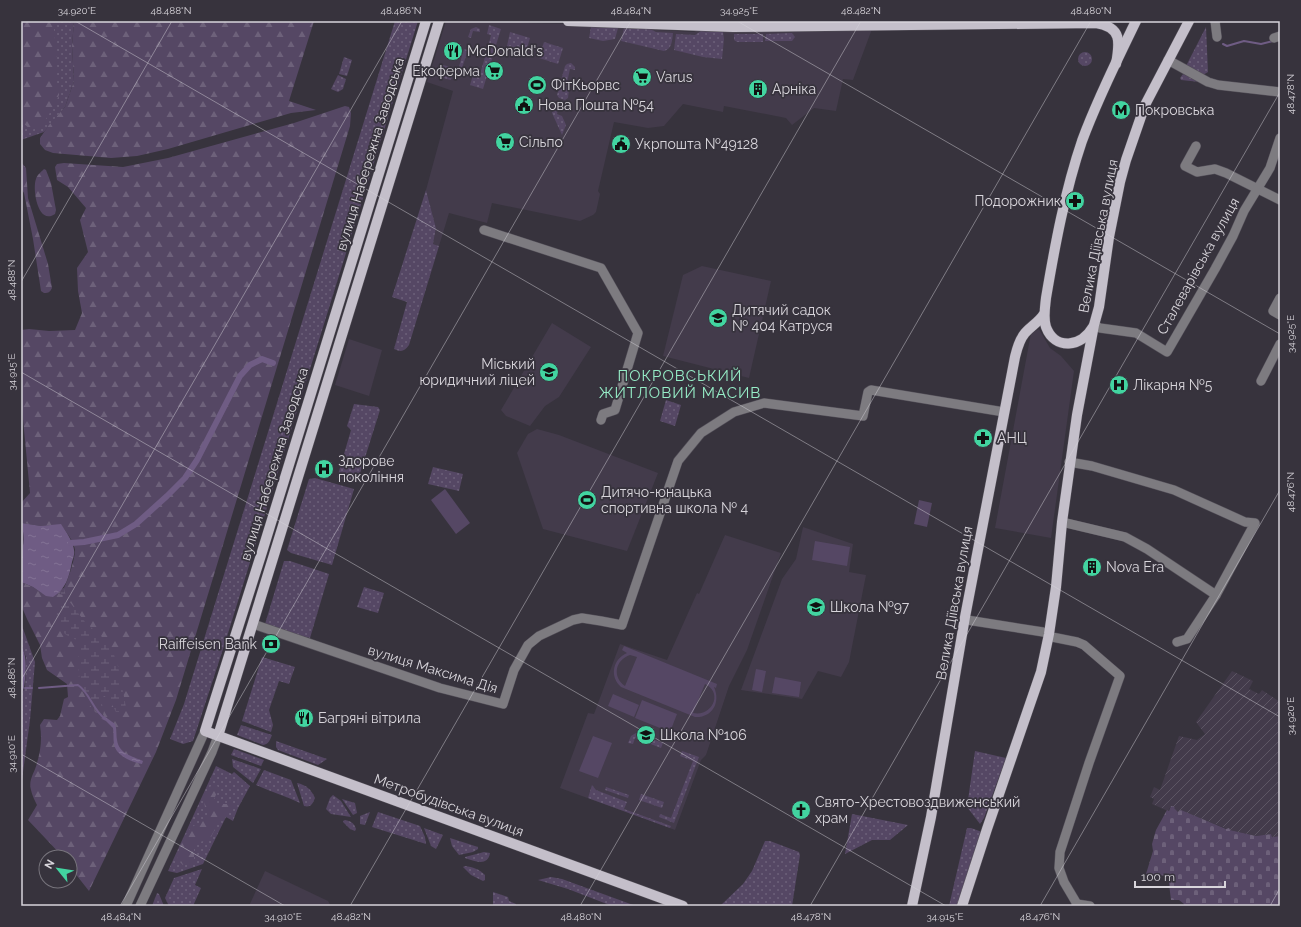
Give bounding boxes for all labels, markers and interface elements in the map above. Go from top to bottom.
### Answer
text: 34.920°E [58,5,96,16]
text: 48.488°N [151,5,191,16]
text: 48.486°N [380,5,422,16]
text: 48.484°N [611,5,651,16]
text: 34.925°E [720,5,758,16]
text: 48.482°N [841,5,881,16]
text: 48.480°N [1071,5,1111,16]
restaurant icon: McDonald's [442,40,464,62]
place label: McDonald's [467,43,543,59]
street label: вулиця Набережна Заводська [333,56,407,252]
supermarket icon: Екоферма [483,60,505,82]
place label: Екоферма [412,63,480,79]
supermarket icon: Varus [631,66,653,88]
place label: Varus [656,69,693,85]
sports icon: ФiтКьорвс [526,74,548,96]
text: 48.478°N [1285,74,1296,114]
place label: ФiтКьорвс [551,77,620,93]
building icon: Арніка [747,78,769,100]
place label: Арніка [772,81,816,97]
public building icon: Нова Пошта №54 [513,94,535,116]
place label: Нова Пошта №54 [538,97,654,113]
metro station icon: Покровська [1110,99,1132,121]
place label: Покровська [1135,102,1214,118]
supermarket icon: Сільпо [494,131,516,153]
public building icon: Укрпошта №49128 [610,133,632,155]
place label: Сільпо [519,134,563,150]
place label: Укрпошта №49128 [635,136,758,152]
street label: Велика Діївська вулиця [1075,158,1121,314]
pharmacy icon: Подорожник [1064,190,1086,212]
place label: Подорожник [974,193,1061,209]
street label: Сталеварівська вулиця [1154,195,1242,337]
text: 48.488°N [6,260,17,300]
place label: Дитячий садок № 404 Катруся [732,302,833,334]
school or university icon: Дитячий садок № 404 Катруся [707,307,729,329]
text: 34.925°E [1285,315,1296,353]
text: 34.915°E [6,353,17,391]
place label: Міський юридичний ліцей [419,356,535,388]
school or university icon: Міський юридичний ліцей [538,361,560,383]
street label: вулиця Набережна Заводська [237,366,311,562]
district label: ПОКРОВСЬКИЙ ЖИТЛОВИЙ МАСИВ [599,367,761,402]
hospital icon: Лікарня №5 [1108,374,1130,396]
place label: Лікарня №5 [1133,377,1213,393]
pharmacy icon: АНЦ [972,427,994,449]
place label: АНЦ [997,430,1027,446]
place label: Здорове покоління [338,453,404,485]
hospital icon: Здорове покоління [313,458,335,480]
text: 48.476°N [1285,472,1296,512]
place label: Дитячо-юнацька спортивна школа № 4 [601,484,749,516]
sports icon: Дитячо-юнацька спортивна школа № 4 [576,489,598,511]
street label: Велика Діївська вулиця [933,525,975,681]
building icon: Nova Era [1081,556,1103,578]
place label: Nova Era [1106,559,1164,575]
school or university icon: Школа №97 [805,596,827,618]
place label: Школа №97 [830,599,910,615]
bank icon: Raiffeisen Bank [260,633,282,655]
place label: Raiffeisen Bank [159,636,258,652]
street label: вулиця Максима Дія [366,642,500,696]
text: 48.486°N [6,657,17,699]
text: 34.920°E [1285,697,1296,735]
restaurant icon: Багряні вітрила [293,707,315,729]
place label: Багряні вітрила [318,710,421,726]
school or university icon: Школа №106 [635,724,657,746]
place label: Школа №106 [660,727,747,743]
text: 34.910°E [6,735,17,773]
street label: Метробудівська вулиця [372,770,526,840]
place label: Свято-Хрестовоздвиженський храм [815,794,1020,826]
church icon: Свято-Хрестовоздвиженський храм [790,799,812,821]
north arrow [38,849,78,889]
text: N [42,857,58,871]
scale bar [1135,863,1225,889]
text: 100 m [1141,870,1175,884]
text: 48.484°N [101,911,141,922]
text: 34.910°E [264,911,302,922]
text: 48.482°N [331,911,371,922]
text: 48.480°N [561,911,601,922]
text: 48.478°N [791,911,831,922]
text: 34.915°E [926,911,964,922]
text: 48.476°N [1020,911,1060,922]

